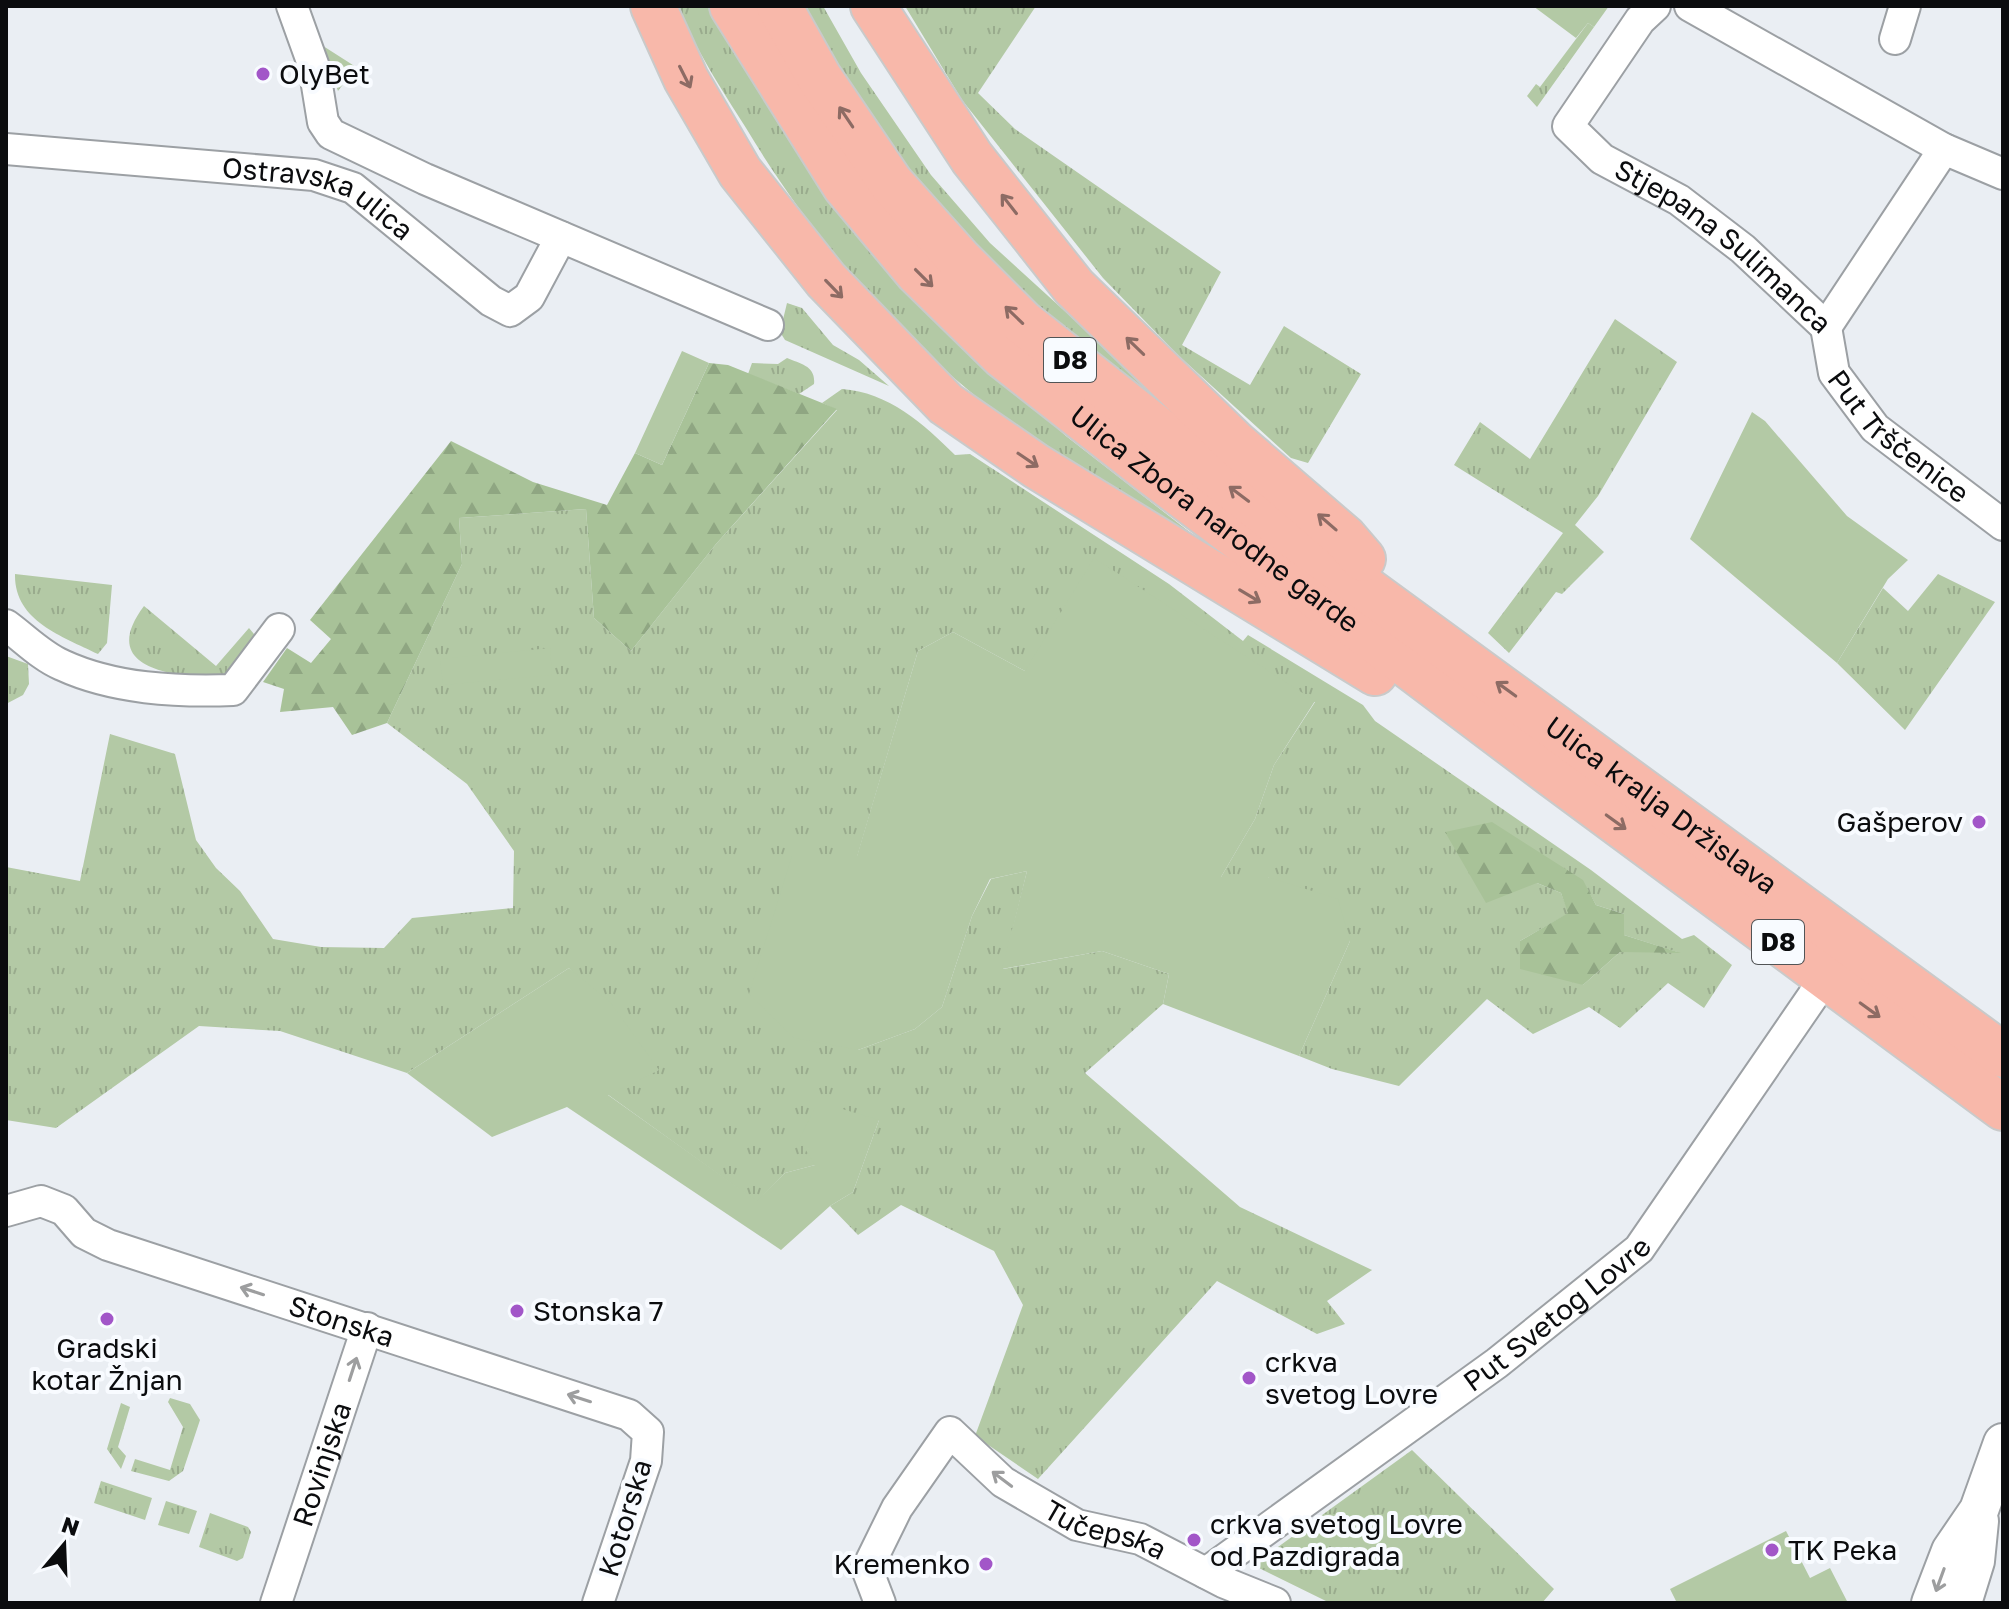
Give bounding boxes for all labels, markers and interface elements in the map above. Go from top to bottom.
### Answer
place label: OlyBet [279,57,370,90]
one-way arrow [678,64,694,88]
marker: OlyBet [254,65,272,83]
one-way arrow [838,107,854,129]
street label: Ostravska ulica [221,150,420,247]
street label: Stjepana Sulimanca [1610,152,1838,339]
one-way arrow [1000,194,1017,215]
one-way arrow [914,268,933,287]
one-way arrow [824,279,843,298]
one-way arrow [1004,305,1024,324]
one-way arrow [1125,337,1145,356]
road number: D8 [1044,338,1096,382]
street label: Put Trščenice [1821,363,1976,509]
street label: Ulica Zbora narodne garde [1064,398,1366,639]
one-way arrow [1016,453,1039,469]
one-way arrow [1229,486,1250,503]
one-way arrow [1317,514,1337,532]
one-way arrow [1238,588,1261,604]
one-way arrow [1496,681,1518,698]
street label: Ulica kralja Držislava [1539,709,1784,900]
place label: Gašperov [1837,805,1963,838]
one-way arrow [1604,813,1626,830]
marker: Gašperov [1970,813,1988,831]
road number: D8 [1752,920,1804,964]
one-way arrow [1858,1001,1880,1018]
street label: Put Svetog Lovre [1457,1231,1658,1398]
one-way arrow [240,1283,265,1297]
street label: Stonska [285,1288,398,1353]
place label: Stonska 7 [533,1294,664,1327]
marker: Stonska 7 [508,1302,526,1320]
marker: Gradski kotar Žnjan [98,1310,116,1328]
place label: Gradski kotar Žnjan [31,1331,183,1396]
place label: crkva svetog Lovre [1265,1345,1438,1410]
one-way arrow [347,1357,362,1382]
marker: crkva svetog Lovre [1240,1369,1258,1387]
one-way arrow [567,1390,592,1405]
street label: Rovinjska [285,1398,357,1531]
street label: Kotorska [591,1455,658,1580]
one-way arrow [992,1470,1013,1487]
street label: Tučepska [1039,1493,1172,1566]
north arrow [24,1505,104,1585]
place label: crkva svetog Lovre od Pazdigrada [1210,1507,1463,1572]
text: N [58,1510,83,1541]
marker: crkva svetog Lovre od Pazdigrada [1185,1531,1203,1549]
place label: TK Peka [1788,1533,1897,1566]
marker: TK Peka [1763,1541,1781,1559]
place label: Kremenko [833,1547,970,1580]
marker: Kremenko [977,1555,995,1573]
one-way arrow [1932,1567,1946,1592]

